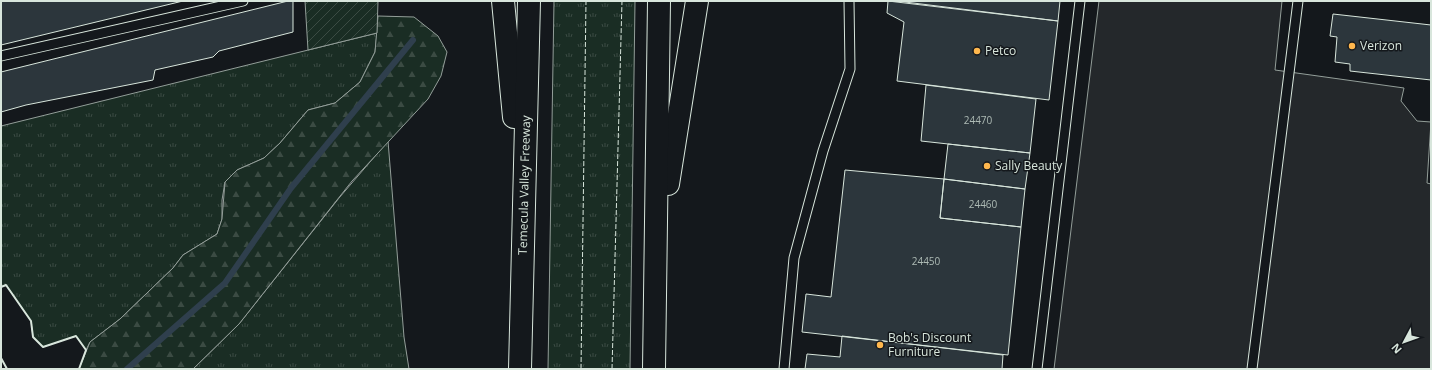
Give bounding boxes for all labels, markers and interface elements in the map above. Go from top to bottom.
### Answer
place label: Verizon [1360,37,1402,54]
marker: Verizon [1347,41,1357,51]
place label: Petco [985,42,1016,59]
marker: Petco [972,46,982,56]
house number: 24470 [964,113,993,127]
street label: Temecula Valley Freeway [514,114,534,255]
place label: Sally Beauty [995,157,1063,174]
marker: Sally Beauty [982,161,992,171]
house number: 24460 [969,197,998,211]
house number: 24450 [912,254,941,268]
north arrow [1384,322,1424,362]
place label: Bob's Discount Furniture [888,329,971,360]
marker: Bob's Discount Furniture [875,340,885,350]
text: N [1387,341,1405,357]

